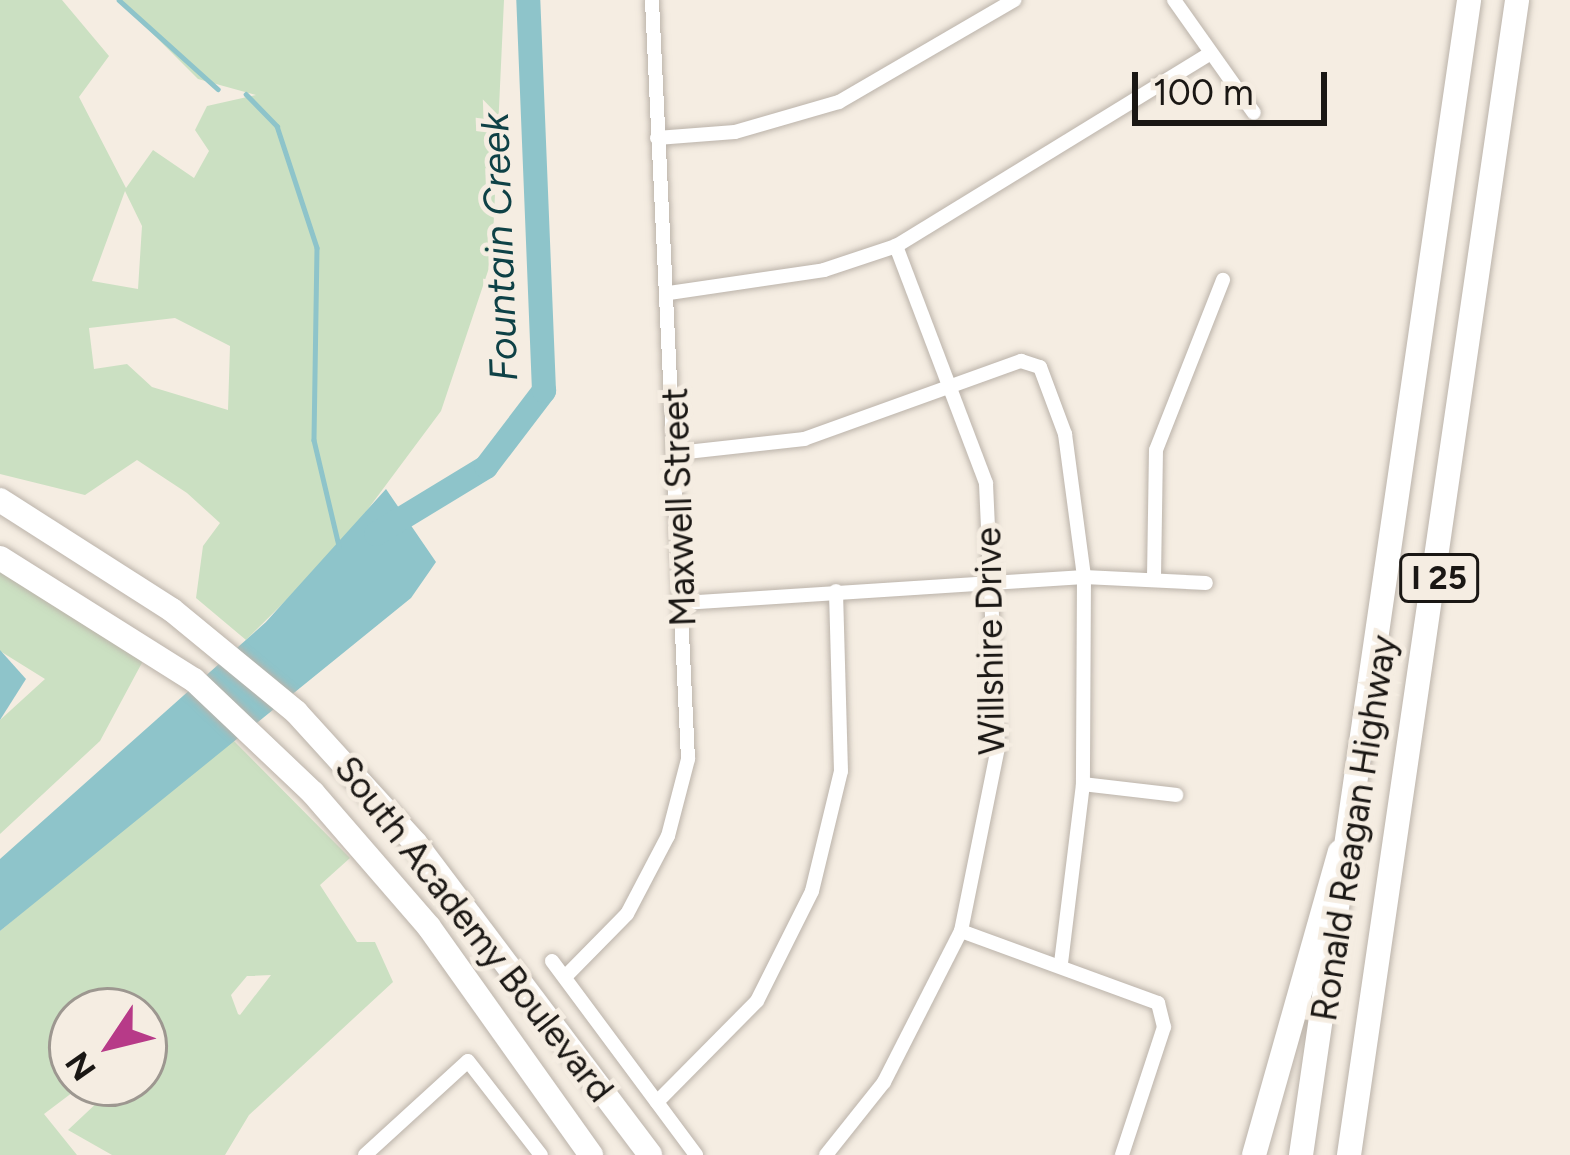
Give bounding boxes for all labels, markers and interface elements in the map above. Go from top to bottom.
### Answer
scale bar [1138,48,1333,122]
text: 100 m [1153,71,1254,114]
water label: Fountain Creek [472,112,528,382]
street label: Maxwell Street [653,387,705,627]
street label: Willshire Drive [966,527,1014,755]
road number: I 25 [1397,551,1481,605]
street label: Ronald Reagan Highway [1302,632,1406,1024]
street label: South Academy Boulevard [326,748,622,1110]
north arrow [48,987,168,1107]
text: N [57,1045,104,1088]

